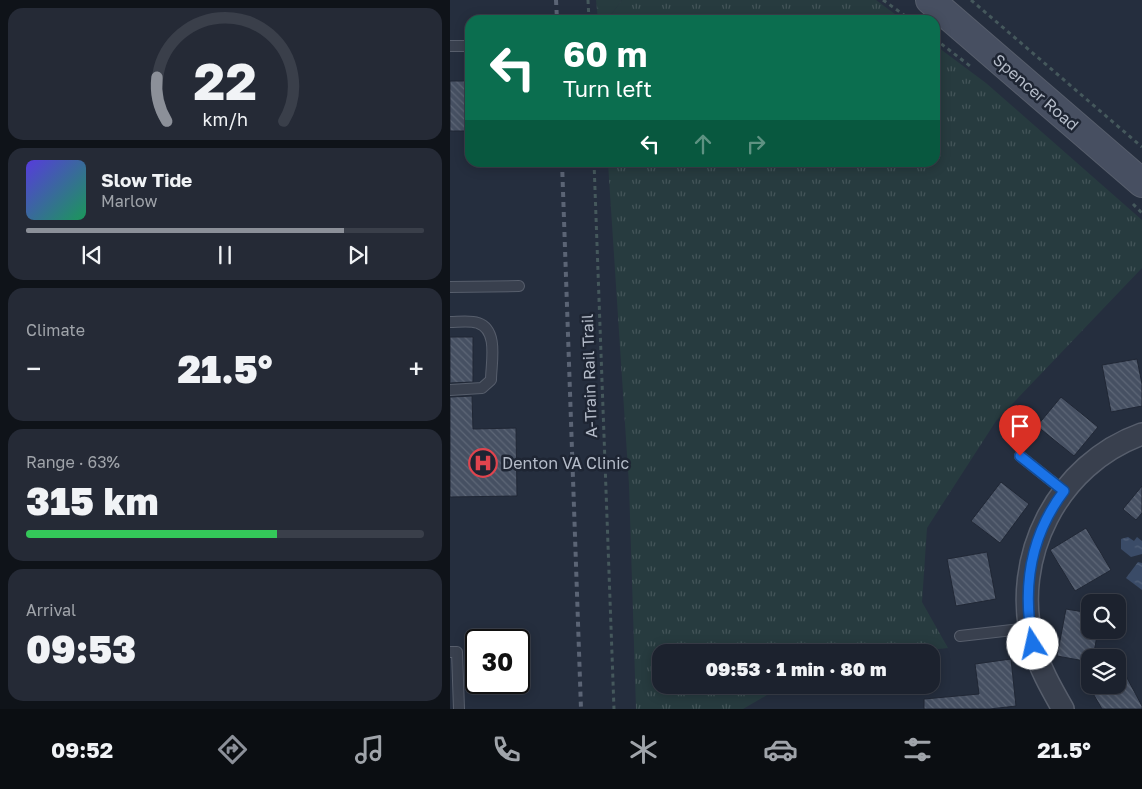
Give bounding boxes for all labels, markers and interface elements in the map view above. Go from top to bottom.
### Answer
text: 60 m [563,33,647,75]
icon: left [480,35,545,100]
text: 22 [193,49,257,111]
street label: Spencer Road [989,49,1083,135]
text: Turn left [563,75,652,102]
text: km/h [202,108,248,130]
icon: left [636,130,664,158]
icon: ahead [689,130,717,158]
icon: right [742,130,770,158]
text: Slow Tide [101,168,192,191]
text: Marlow [101,191,157,211]
icon: previous [78,241,106,269]
icon: pause [211,241,239,269]
icon: next [344,241,372,269]
street label: A-Train Rail Trail [577,314,601,438]
text: Climate [26,320,85,340]
text: 21.5° [178,346,272,391]
text: − [26,352,41,385]
text: + [409,352,424,385]
pin [999,405,1041,456]
icon: arrive [1006,412,1034,440]
hospital icon: Denton VA Clinic [468,448,498,478]
text: Range · 63% [26,452,120,472]
place label: Denton VA Clinic [502,453,629,473]
text: 315 km [26,478,158,523]
map controls [1081,594,1126,694]
button: search [1081,594,1126,639]
text: Arrival [26,600,76,620]
position arrow [1006,617,1058,669]
text: 09:53 [26,626,136,671]
speed limit sign: 30 [465,629,530,694]
button: layers [1081,649,1126,694]
text: 09:53 · 1 min · 80 m [705,657,887,680]
icon: directions [215,732,250,767]
icon: music [352,732,387,767]
icon: phone [489,732,524,767]
icon: climate [626,732,661,767]
icon: car [763,732,798,767]
icon: filters [900,732,935,767]
text: 09:52 [51,736,113,763]
text: 21.5° [1037,736,1091,763]

